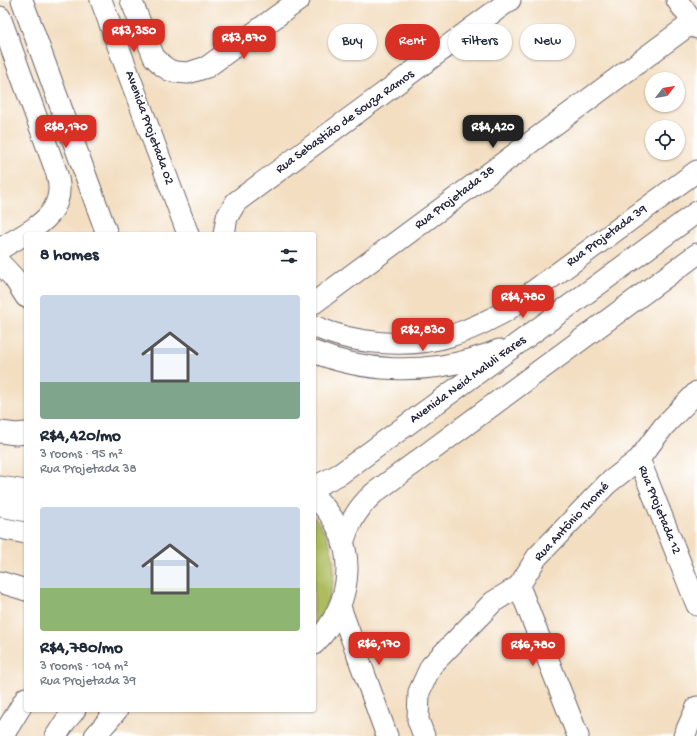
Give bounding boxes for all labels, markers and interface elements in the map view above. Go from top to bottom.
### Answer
pin: R$3,350 [97,19,171,53]
text: R$3,350 [112,24,156,39]
chip: Buy [328,24,377,60]
chip: Rent [385,24,440,60]
chip: Filters [448,24,512,60]
chip: New [520,24,575,60]
pin: R$3,870 [207,26,281,60]
text: R$3,870 [222,31,266,46]
street label: Rua Sebastião de Souza Ramos [273,66,418,177]
street label: Avenida Projetada 02 [121,69,177,188]
north arrow [645,72,685,112]
map controls [645,72,685,160]
pin: R$8,170 [29,115,103,149]
pin: R$4,420 [456,115,530,149]
text: R$8,170 [44,120,88,135]
text: R$4,420 [472,120,514,135]
button: locate [645,120,685,160]
street label: Rua Projetada 38 [412,163,498,233]
street label: Rua Projetada 39 [564,201,651,270]
icon: filters [278,245,300,267]
text: 8 homes [40,246,98,266]
pin: R$4,780 [486,285,560,319]
text: R$4,780 [501,290,545,305]
pin: R$2,830 [386,318,460,352]
icon: home [134,321,206,393]
text: R$2,830 [401,323,445,338]
street label: Avenida Neid Maluli Fares [407,332,530,427]
text: R$4,420/mo [40,427,121,447]
text: 3 rooms · 95 m² [40,447,123,462]
text: Rua Projetada 38 [40,462,137,477]
street label: Rua Projetada 12 [634,463,684,557]
street label: Rua Antônio Thomé [532,479,613,565]
icon: home [134,533,206,605]
pin: R$6,170 [342,632,416,666]
pin: R$6,780 [496,633,570,667]
text: R$6,170 [358,637,400,652]
text: R$6,780 [511,638,555,653]
text: R$4,780/mo [40,639,123,659]
text: 3 rooms · 104 m² [40,659,128,674]
text: Rua Projetada 39 [40,674,136,689]

